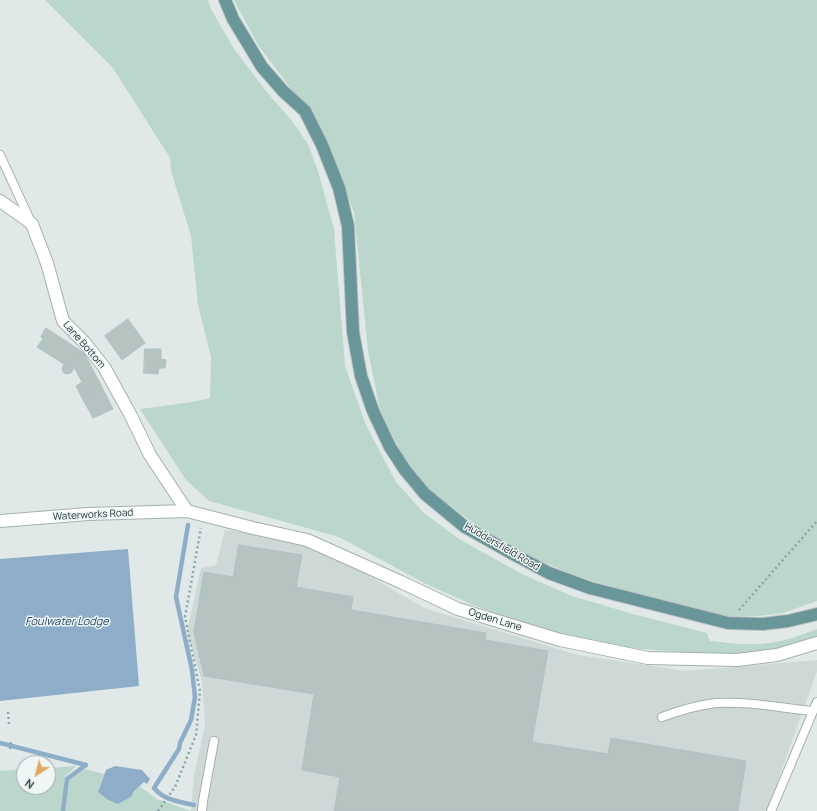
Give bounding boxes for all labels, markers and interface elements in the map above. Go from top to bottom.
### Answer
street label: Lane Bottom [60,319,108,371]
street label: Waterworks Road [52,507,134,523]
street label: Huddersfield Road [462,521,542,573]
street label: Ogden Lane [467,606,523,634]
water label: Foulwater Lodge [25,615,109,629]
north arrow [16,755,56,795]
text: N [22,776,37,793]

